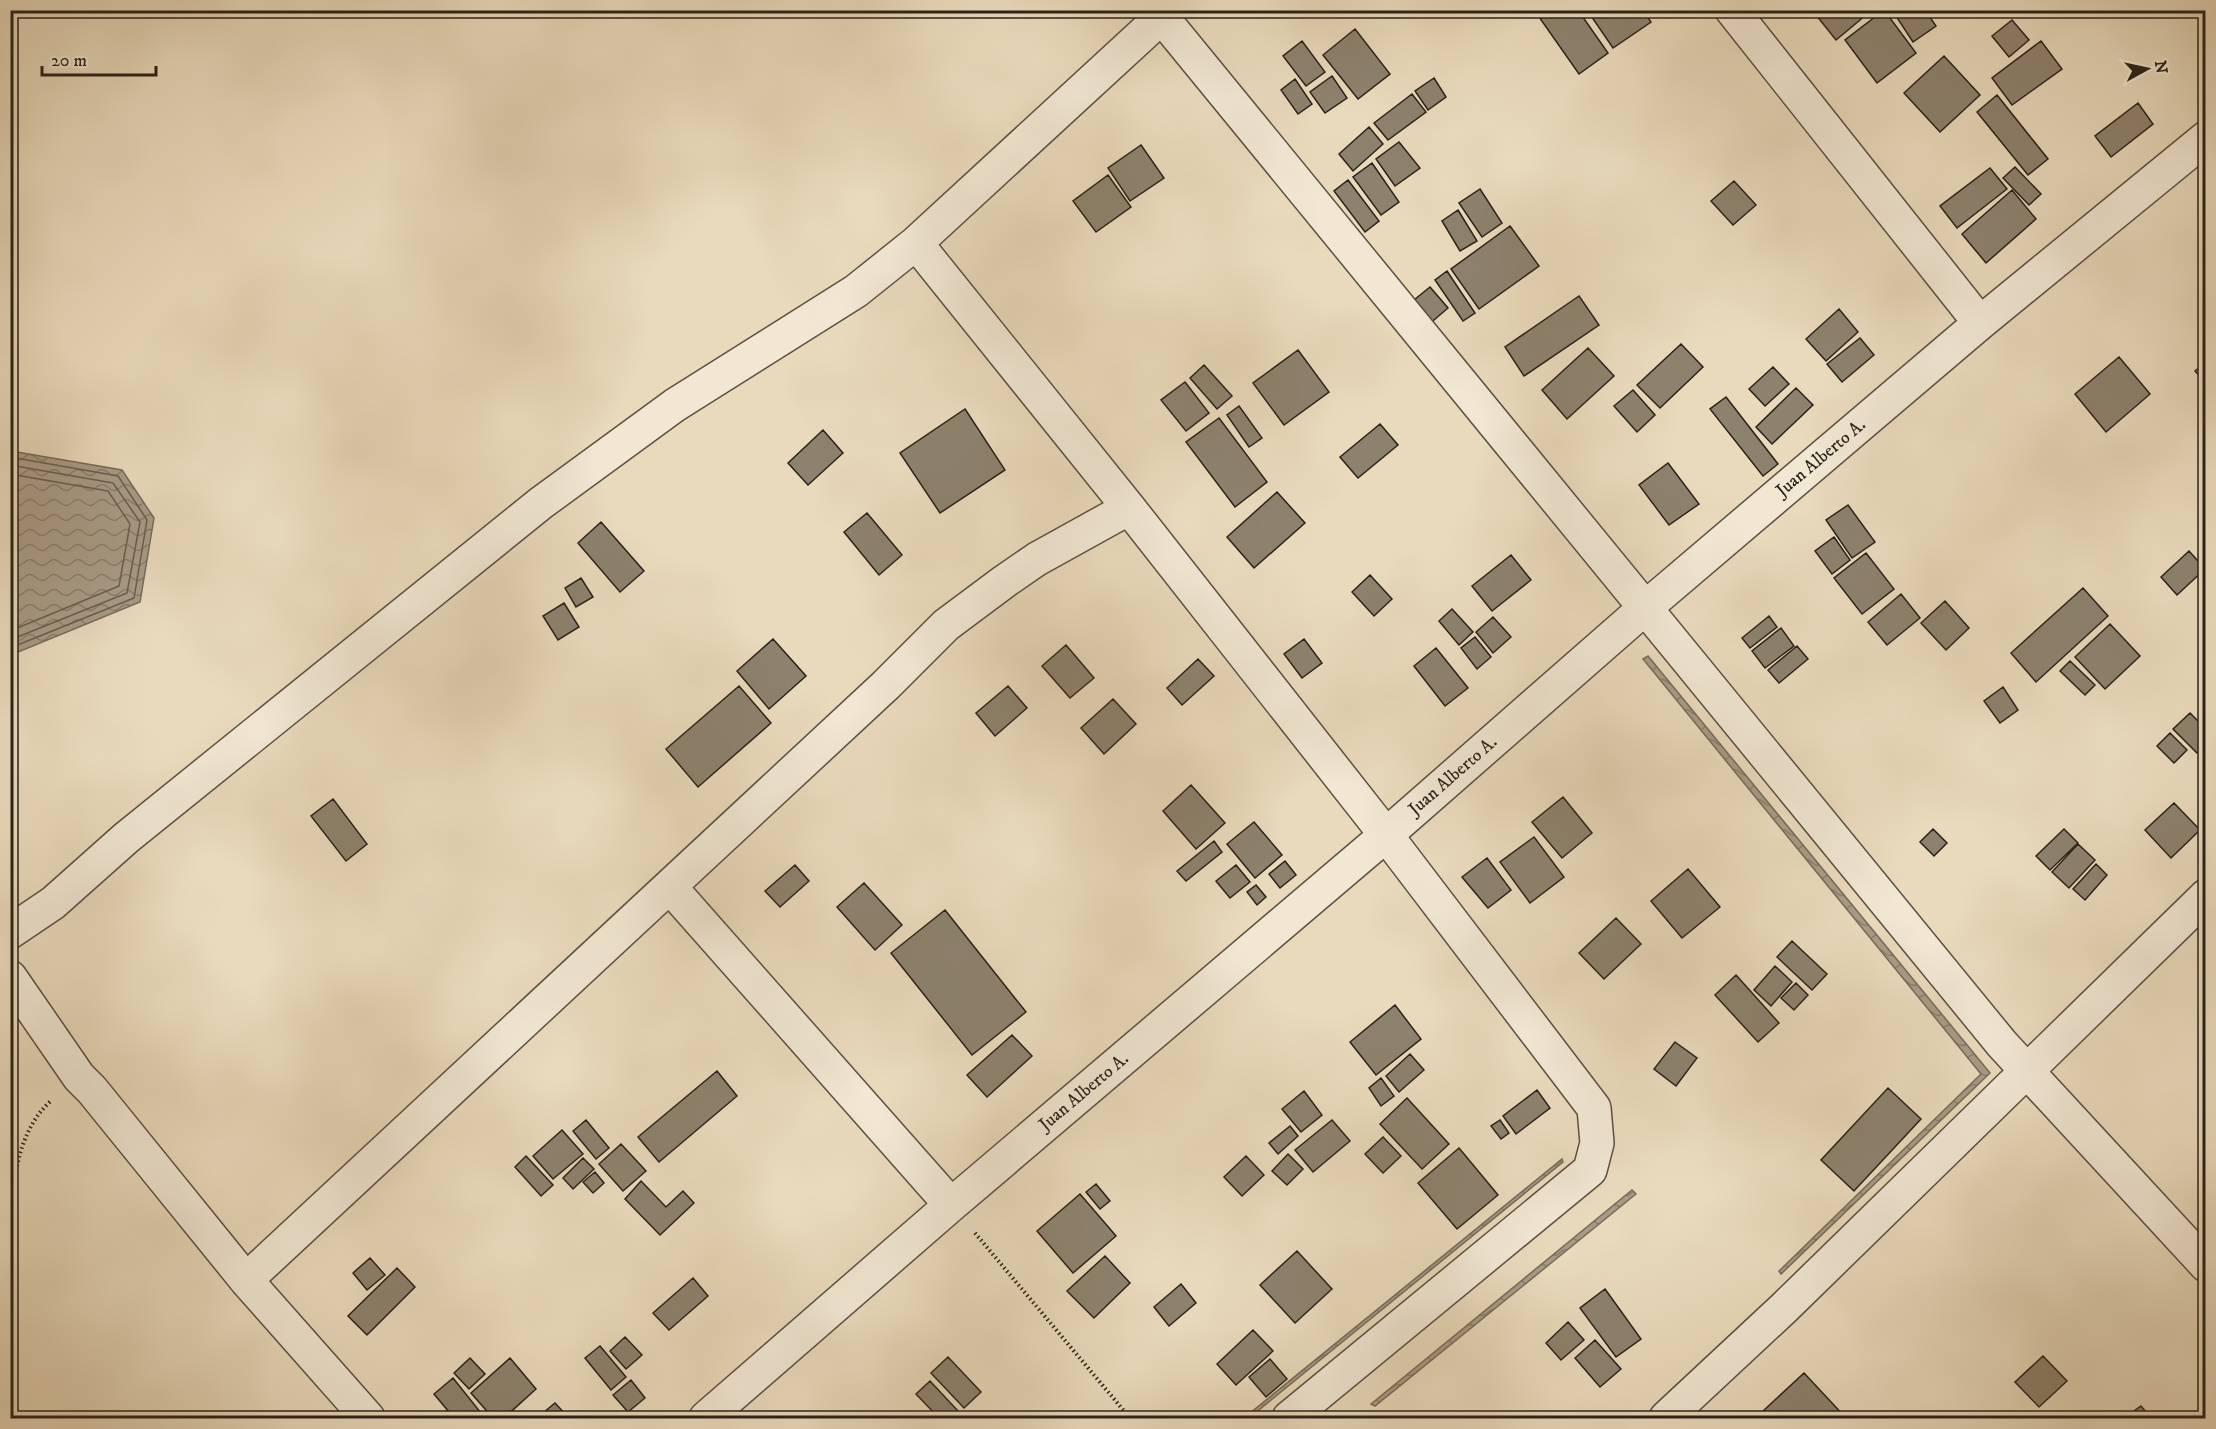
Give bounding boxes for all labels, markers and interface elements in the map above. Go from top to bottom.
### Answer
scale bar [42,39,156,77]
north arrow [2117,39,2177,99]
text: 20 m [51,50,87,72]
text: N [2150,59,2172,75]
street label: Juan Alberto A. [1770,414,1870,503]
street label: Juan Alberto A. [1403,731,1502,822]
street label: Juan Alberto A. [1033,1048,1133,1137]

